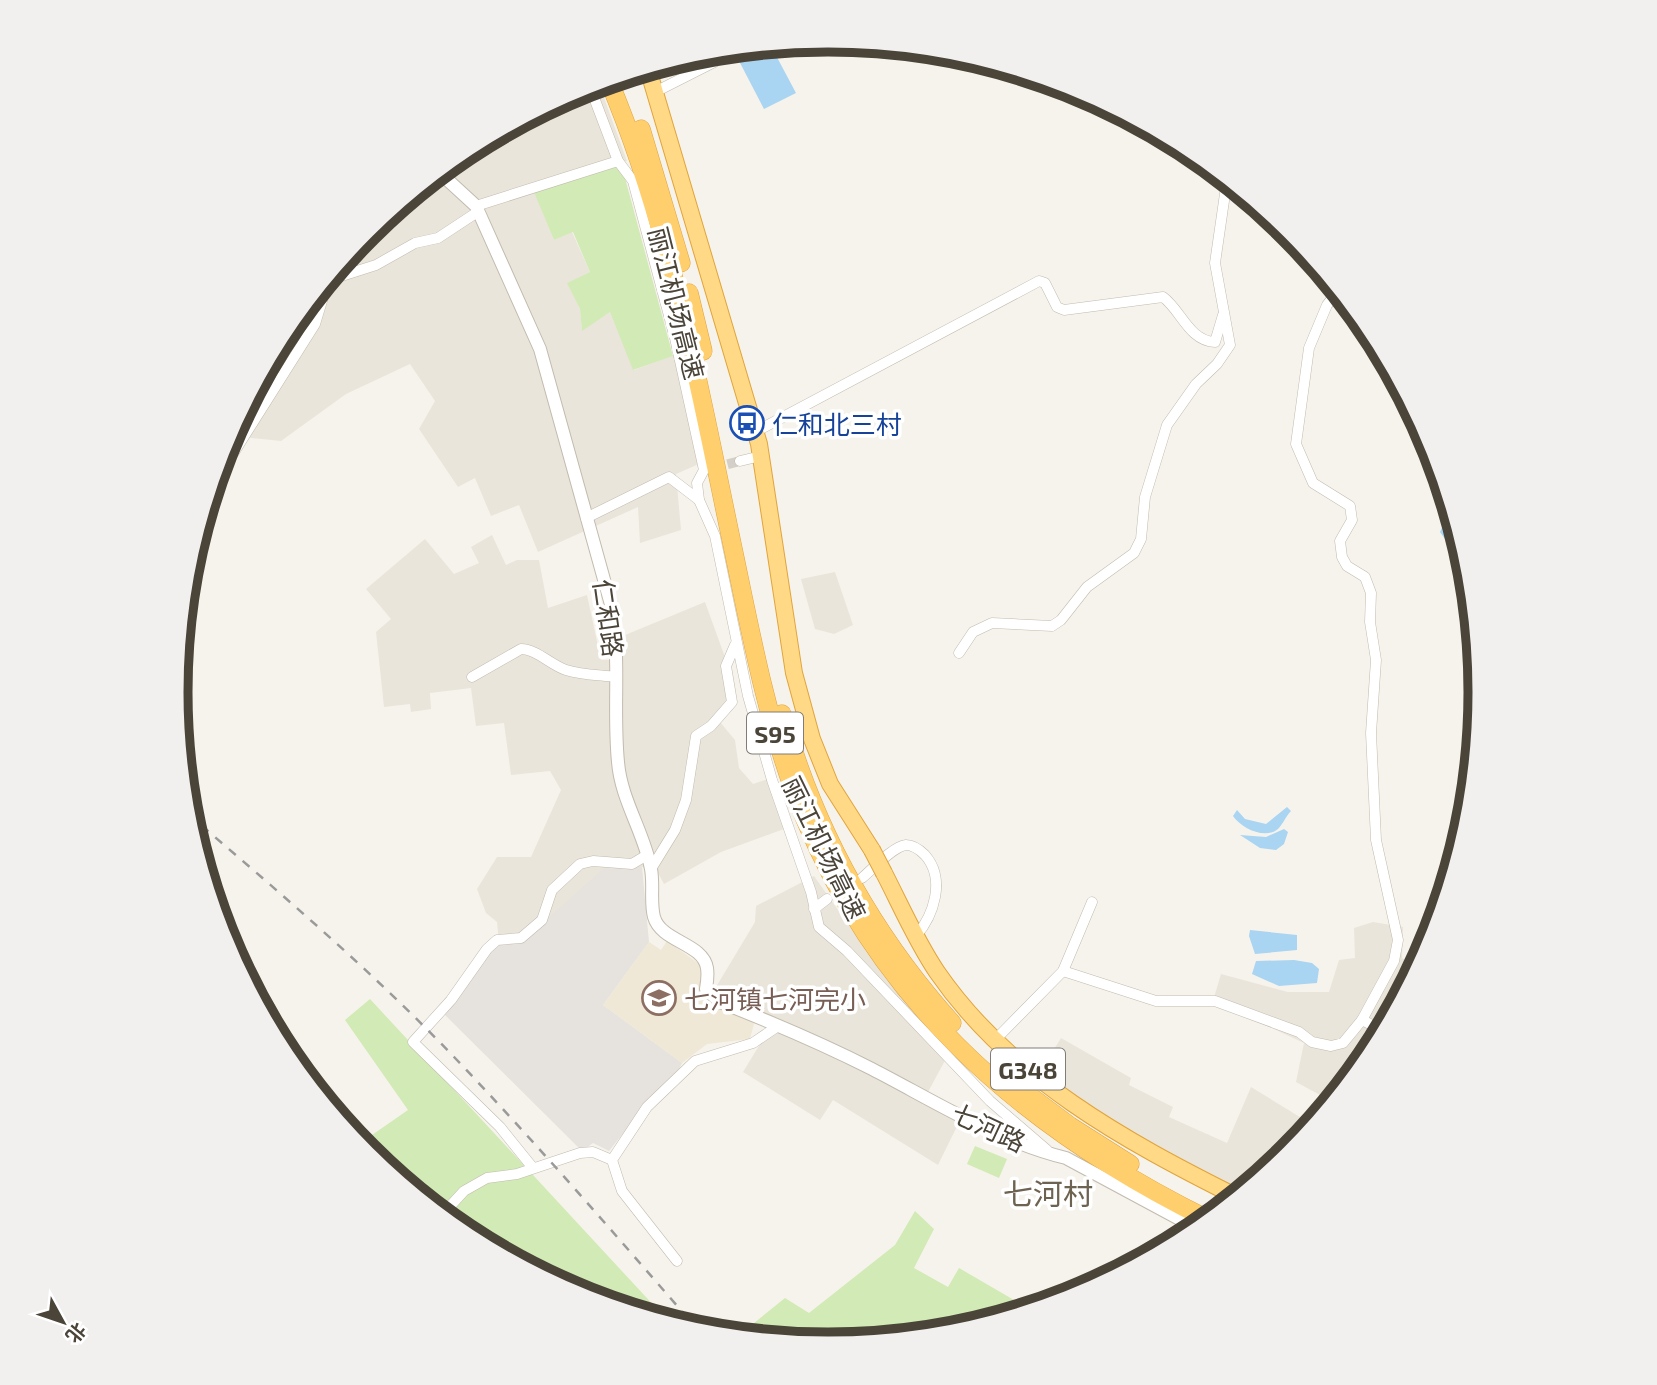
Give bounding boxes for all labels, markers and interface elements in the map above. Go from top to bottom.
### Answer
street label: 丽江机场高速 [643,224,711,382]
bus stop icon: 仁和北三村 [728,404,766,442]
place label: 仁和北三村 [772,408,902,439]
street label: 仁和路 [588,577,630,659]
road number: S95 [747,712,803,754]
street label: 丽江机场高速 [777,771,873,925]
school or university icon: 七河镇七河完小 [640,979,678,1017]
place label: 七河镇七河完小 [684,983,866,1014]
road number: G348 [991,1049,1065,1090]
street label: 七河路 [947,1096,1031,1158]
district label: 七河村 [1003,1175,1093,1211]
north arrow [28,1287,98,1357]
text: 北 [61,1319,91,1348]

